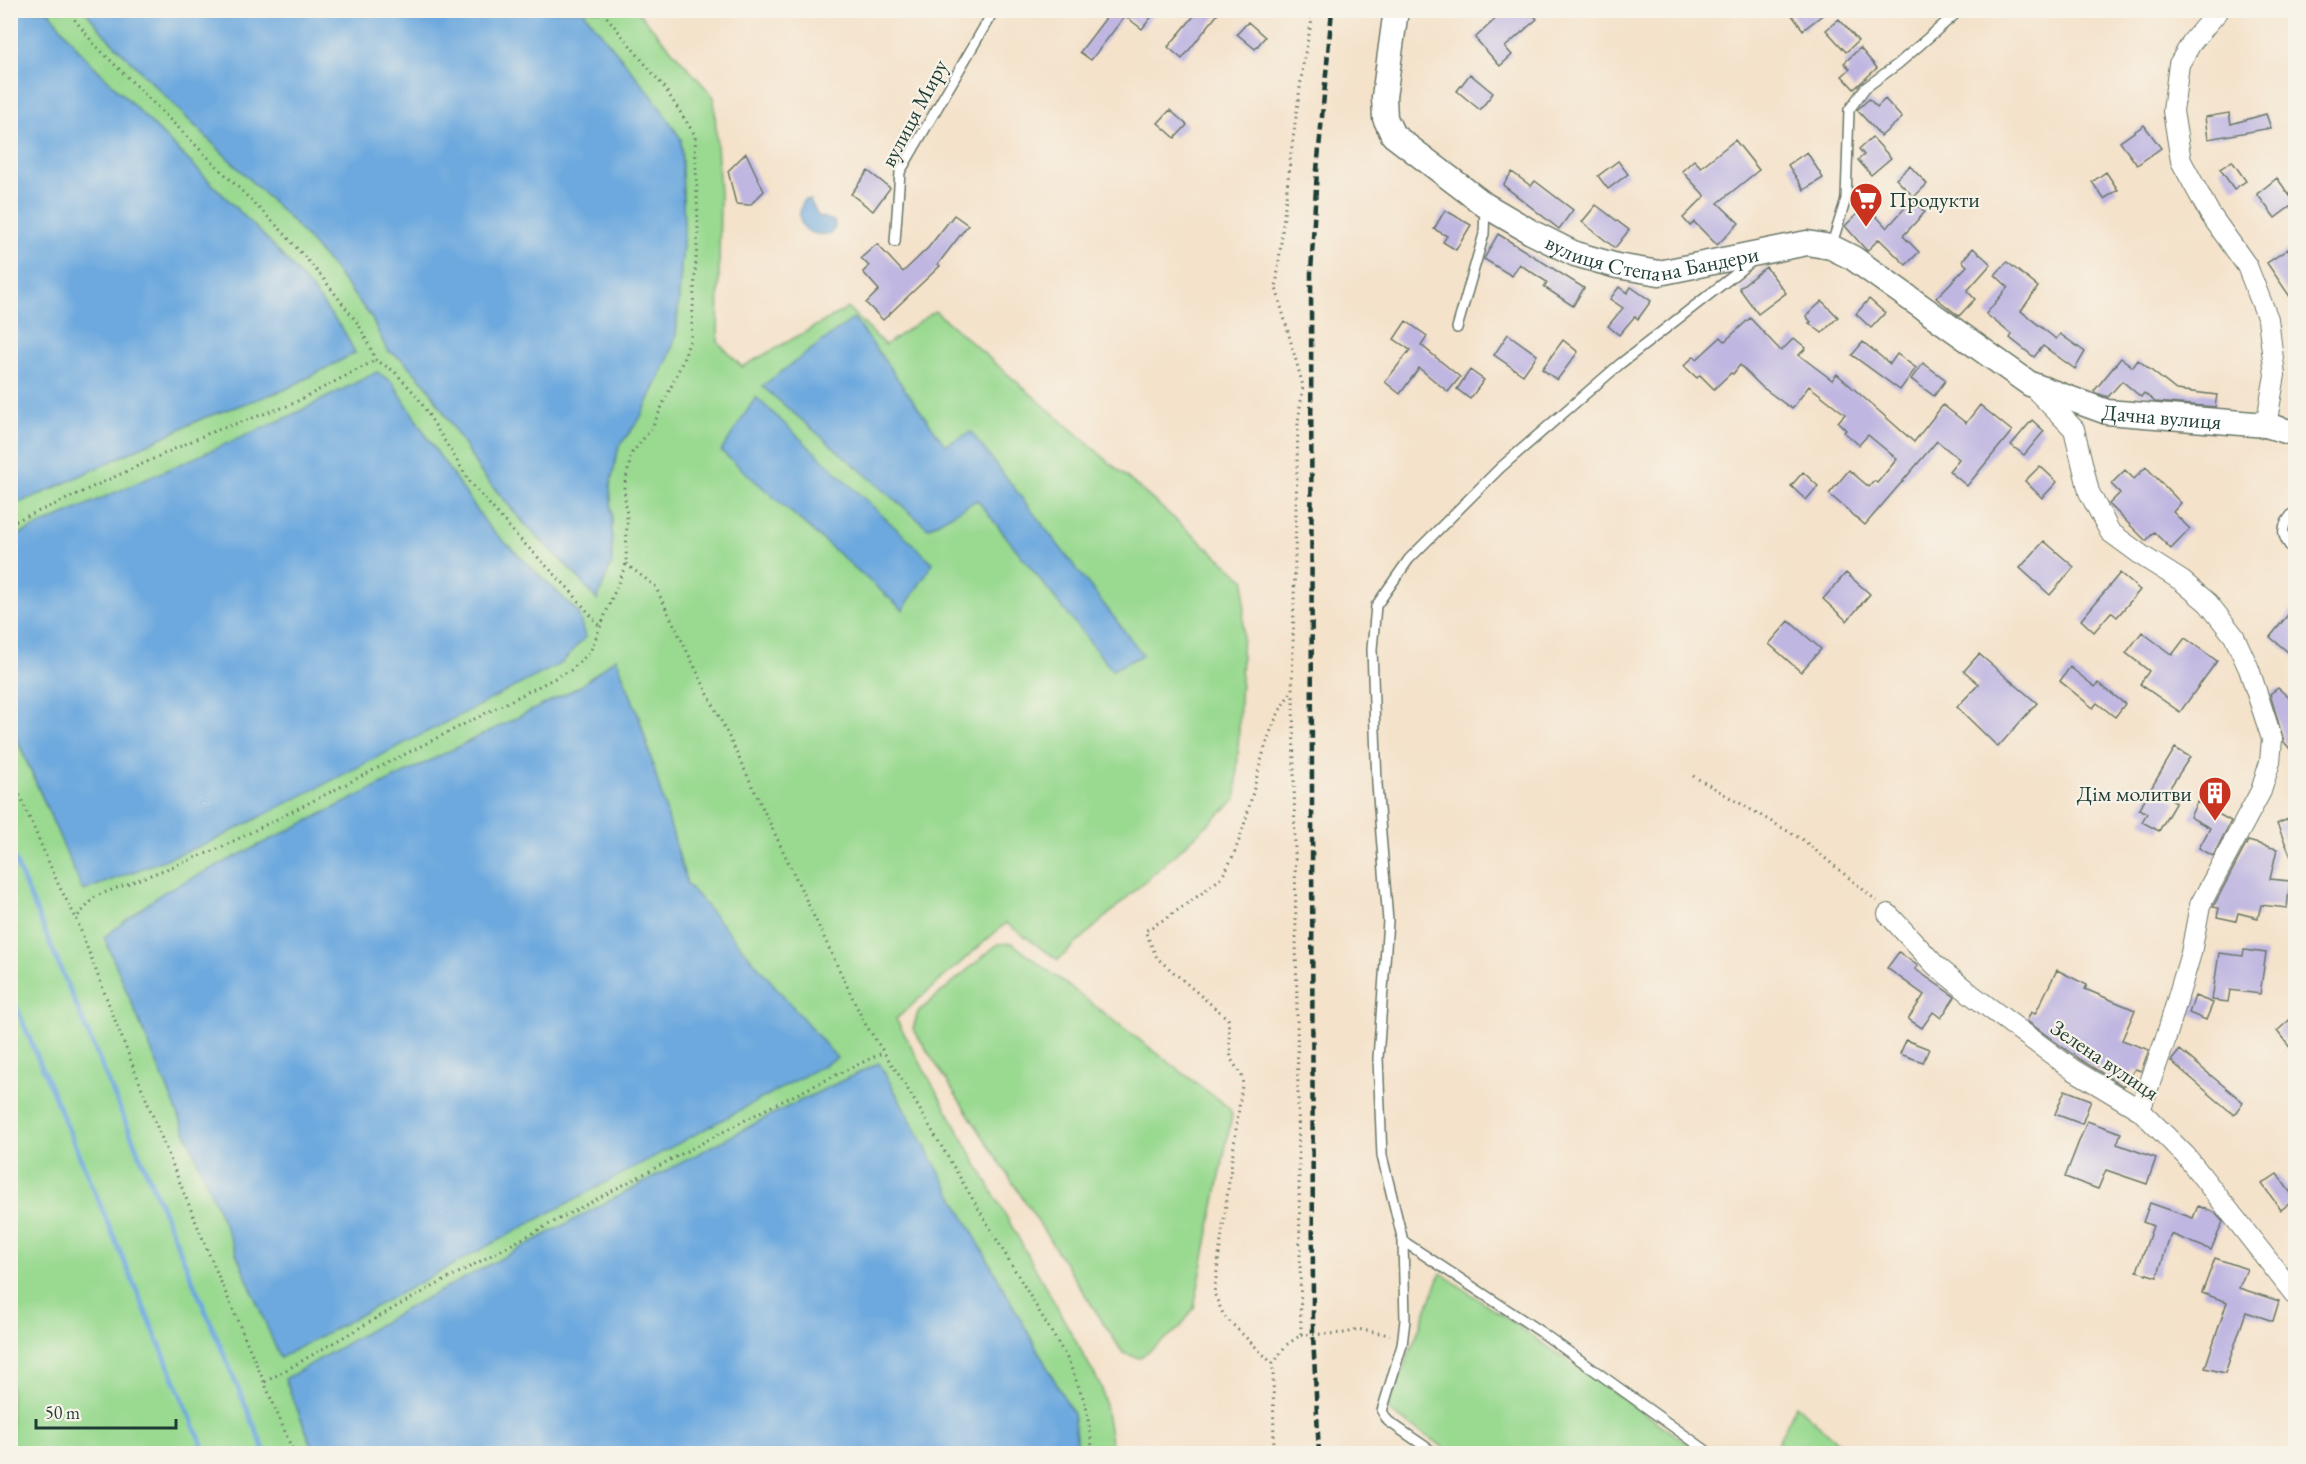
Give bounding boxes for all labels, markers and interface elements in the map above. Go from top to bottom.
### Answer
street label: вулиця Миру [874,54,955,172]
supermarket icon: Продукти [1848,181,1884,228]
place label: Продукти [1889,185,1980,214]
street label: вулиця Степана Бандери [1541,227,1761,288]
street label: Дачна вулиця [2101,397,2223,436]
building icon: Дім молитви [2197,775,2233,822]
place label: Дім молитви [2077,779,2192,808]
street label: Зелена вулиця [2045,1013,2165,1107]
scale bar [36,1392,176,1430]
text: 50 m [45,1401,80,1424]

